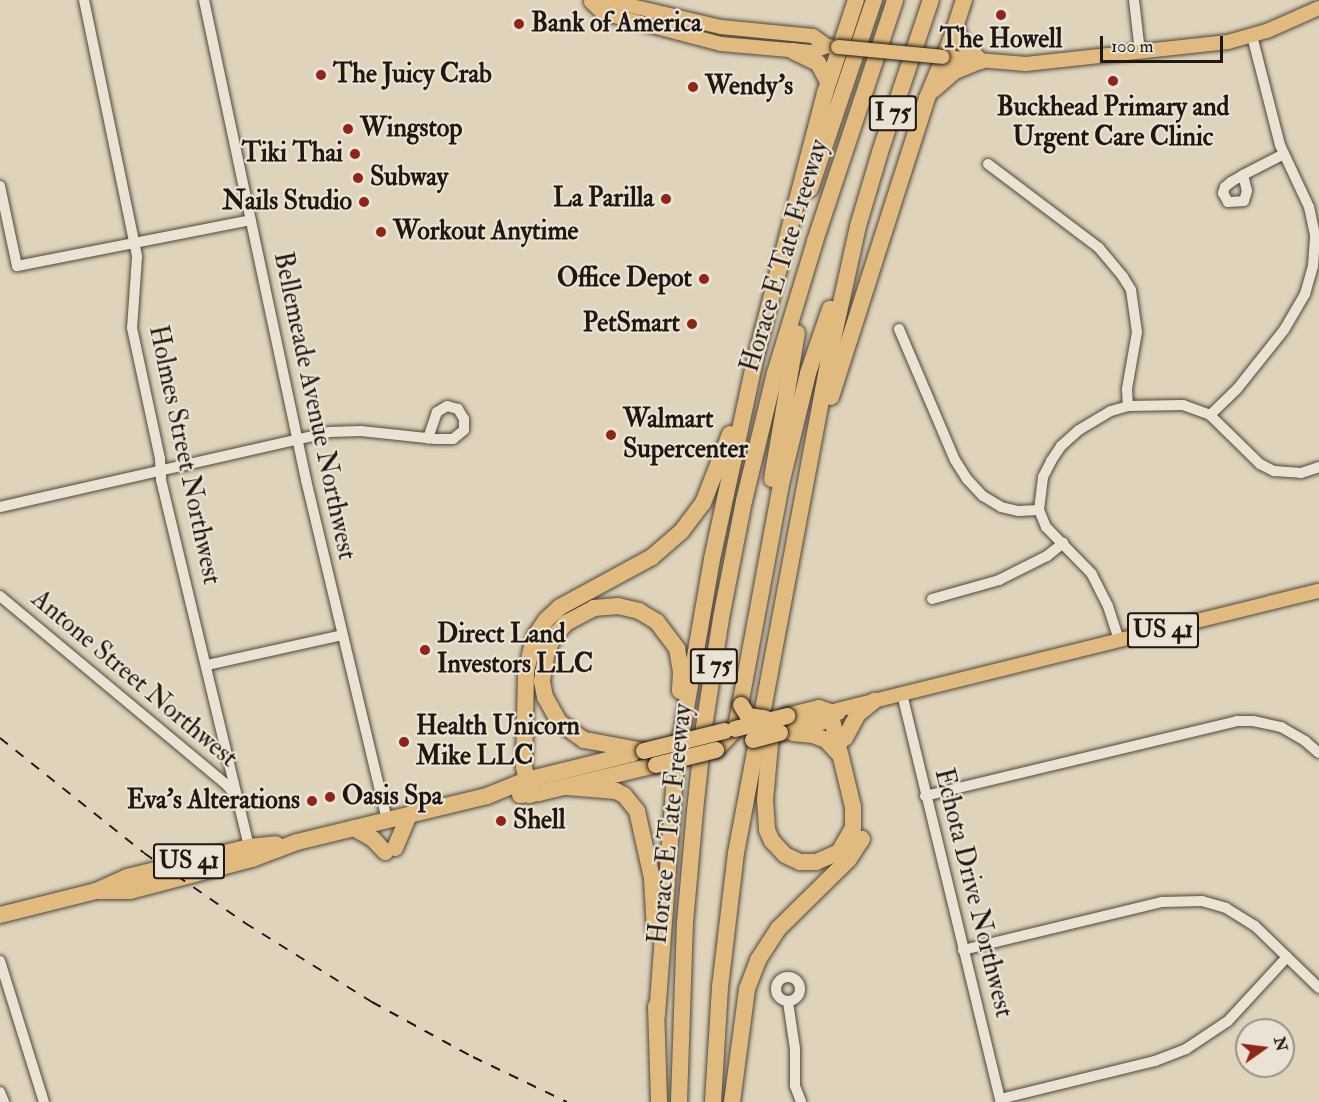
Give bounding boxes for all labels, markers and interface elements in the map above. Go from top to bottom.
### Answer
place label: Bank of America [531,8,702,40]
marker: The Howell [994,8,1008,22]
marker: Bank of America [512,17,526,31]
place label: The Howell [940,24,1062,56]
scale bar [1103,24,1226,62]
text: 100 m [1111,35,1154,58]
place label: The Juicy Crab [333,59,492,91]
marker: The Juicy Crab [314,68,328,82]
place label: Wendy's [705,71,793,103]
marker: Buckhead Primary and Urgent Care Clinic [1104,72,1122,90]
marker: Wendy's [686,80,700,94]
road number: I 75 [868,92,918,134]
place label: Buckhead Primary and Urgent Care Clinic [997,92,1229,154]
place label: Wingstop [360,113,462,145]
marker: Wingstop [341,122,355,136]
street label: Horace E Tate Freeway [735,136,835,376]
place label: Tiki Thai [242,138,343,170]
marker: Tiki Thai [348,147,362,161]
place label: Subway [370,162,448,194]
marker: Subway [351,171,365,185]
place label: La Parilla [553,183,654,215]
place label: Nails Studio [222,186,352,218]
marker: La Parilla [659,192,673,206]
marker: Nails Studio [357,195,371,209]
place label: Workout Anytime [393,216,578,248]
marker: Workout Anytime [374,225,388,239]
street label: Bellemeade Avenue Northwest [266,249,362,563]
place label: Office Depot [557,263,692,295]
marker: Office Depot [697,272,711,286]
place label: PetSmart [583,308,680,340]
marker: PetSmart [685,317,699,331]
street label: Holmes Street Northwest [141,323,227,587]
place label: Walmart Supercenter [623,404,748,466]
marker: Walmart Supercenter [604,428,618,442]
street label: Antone Street Northwest [25,584,243,774]
road number: US 41 [1126,609,1200,651]
place label: Direct Land Investors LLC [437,619,593,680]
marker: Direct Land Investors LLC [418,643,432,657]
road number: I 75 [688,645,740,687]
street label: Horace E Tate Freeway [643,702,699,946]
place label: Health Unicorn Mike LLC [416,711,580,772]
marker: Health Unicorn Mike LLC [397,735,411,749]
street label: Echota Drive Northwest [927,765,1019,1021]
place label: Oasis Spa [342,781,442,813]
place label: Eva's Alterations [127,785,300,817]
marker: Oasis Spa [323,790,337,804]
marker: Eva's Alterations [305,794,319,808]
place label: Shell [513,805,565,837]
marker: Shell [494,814,508,828]
road number: US 41 [152,840,226,882]
north arrow [1235,1018,1295,1078]
text: N [1269,1035,1292,1053]

